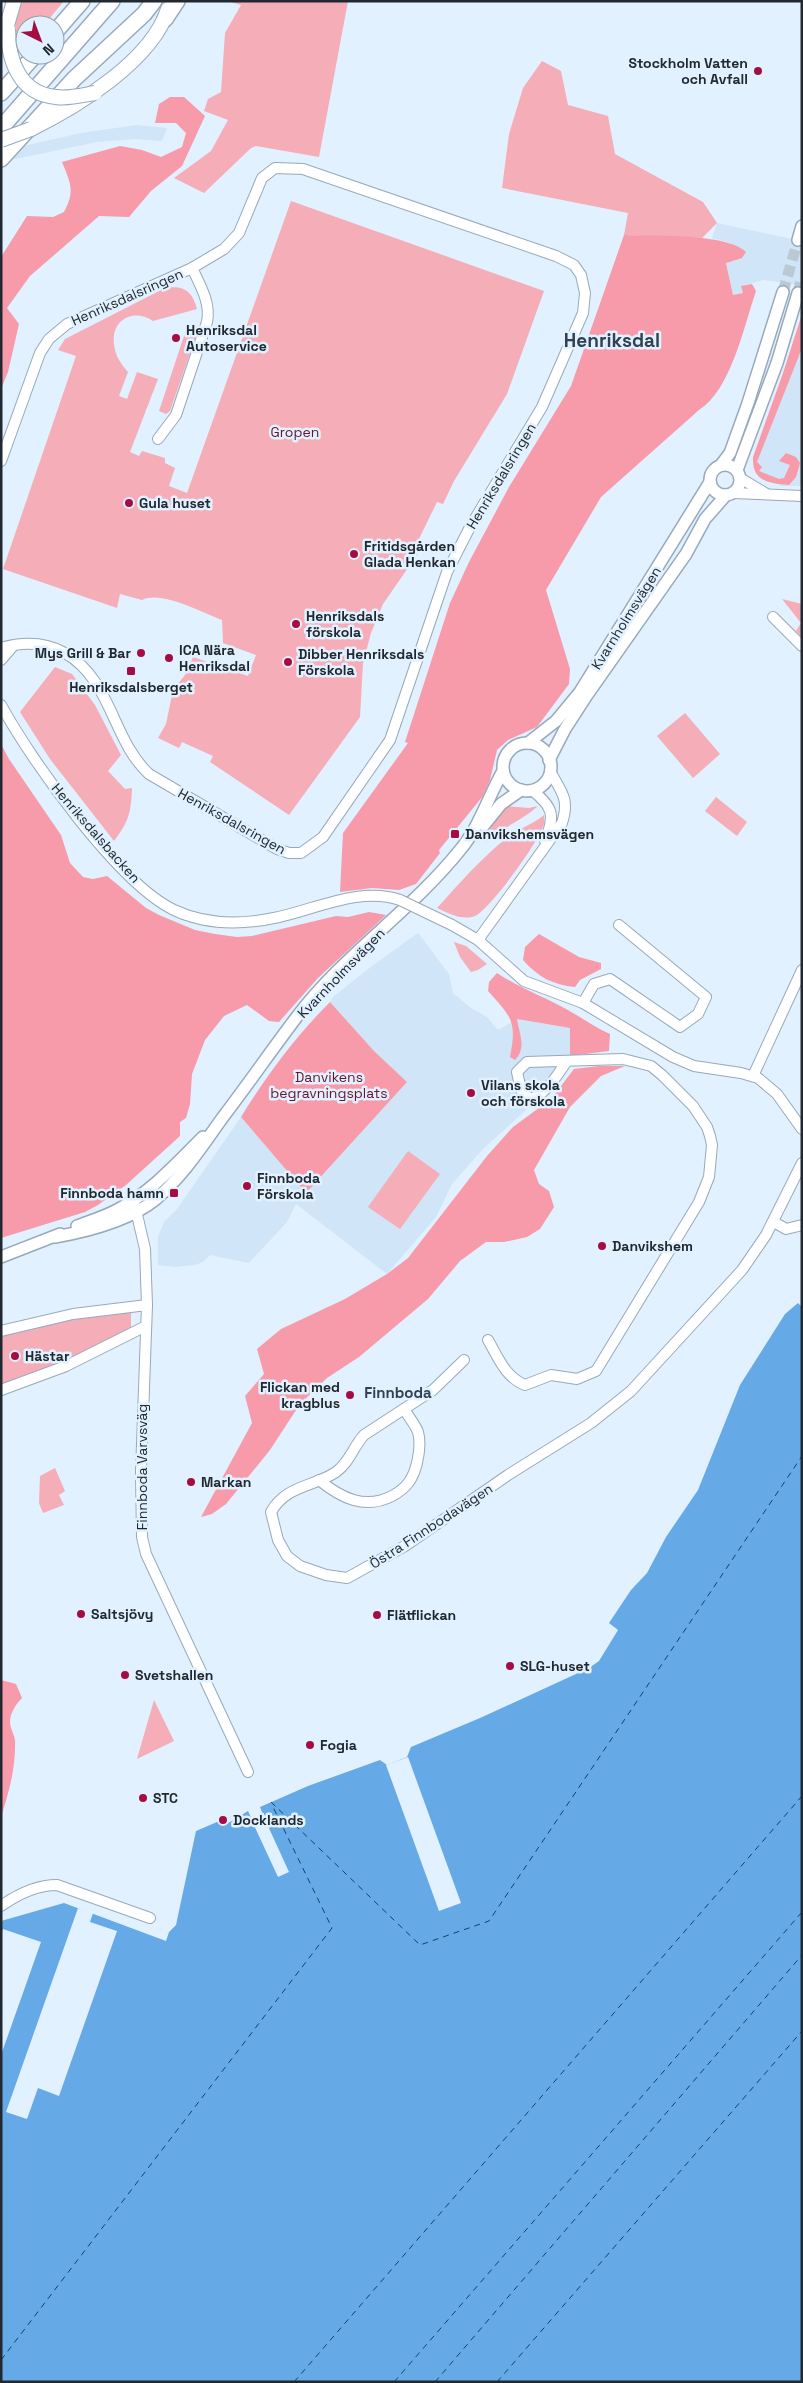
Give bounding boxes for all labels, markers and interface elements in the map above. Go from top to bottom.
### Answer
north arrow [15,15,65,65]
text: N [39,40,58,59]
place label: Stockholm Vatten och Avfall [628,54,748,88]
marker: Stockholm Vatten och Avfall [752,65,764,77]
street label: Henriksdalsringen [68,264,186,330]
place label: Henriksdal Autoservice [186,321,267,355]
district label: Henriksdal [564,328,660,353]
marker: Henriksdal Autoservice [170,332,182,344]
street label: Henriksdalsringen [462,420,540,532]
park label: Gropen [271,423,319,441]
place label: Gula huset [139,494,211,512]
marker: Gula huset [123,497,135,509]
place label: Fritidsgården Glada Henkan [364,537,456,571]
marker: Fritidsgården Glada Henkan [348,548,360,560]
street label: Kvarnholmsvägen [587,563,665,673]
place label: Henriksdals förskola [306,607,384,641]
marker: Henriksdals förskola [290,618,302,630]
place label: ICA Nära Henriksdal [179,641,250,675]
place label: Mys Grill & Bar [35,644,131,662]
place label: Dibber Henriksdals Förskola [298,645,424,679]
marker: Mys Grill & Bar [135,647,147,659]
marker: ICA Nära Henriksdal [163,652,175,664]
marker: Dibber Henriksdals Förskola [282,656,294,668]
marker: Henriksdalsberget [125,665,137,677]
place label: Henriksdalsberget [69,678,193,696]
street label: Henriksdalsbacken [48,779,144,887]
street label: Henriksdalsringen [175,784,289,858]
place label: Danvikshemsvägen [465,825,594,843]
marker: Danvikshemsvägen [449,828,461,840]
street label: Kvarnholmsvägen [293,924,389,1022]
park label: Danvikens begravningsplats [270,1068,388,1102]
place label: Vilans skola och förskola [481,1076,565,1110]
marker: Vilans skola och förskola [465,1087,477,1099]
place label: Finnboda Förskola [257,1169,320,1203]
marker: Finnboda Förskola [241,1180,253,1192]
place label: Finnboda hamn [60,1184,164,1202]
marker: Finnboda hamn [168,1187,180,1199]
place label: Danvikshem [612,1237,693,1255]
marker: Danvikshem [596,1240,608,1252]
place label: Hästar [25,1347,70,1365]
marker: Hästar [9,1350,21,1362]
place label: Flickan med kragblus [260,1378,340,1412]
district label: Finnboda [364,1383,432,1402]
marker: Flickan med kragblus [344,1389,356,1401]
street label: Finnboda Varvsväg [133,1404,151,1530]
place label: Markan [201,1473,251,1491]
marker: Markan [185,1476,197,1488]
street label: Östra Finnbodavägen [366,1479,496,1573]
place label: Saltsjövy [91,1605,153,1623]
place label: Flätflickan [387,1606,456,1624]
marker: Saltsjövy [75,1608,87,1620]
marker: Flätflickan [371,1609,383,1621]
place label: SLG-huset [520,1657,590,1675]
marker: SLG-huset [504,1660,516,1672]
place label: Svetshallen [135,1666,213,1684]
marker: Svetshallen [119,1669,131,1681]
place label: Fogia [320,1736,357,1754]
marker: Fogia [304,1739,316,1751]
place label: STC [153,1789,178,1807]
marker: STC [137,1792,149,1804]
place label: Docklands [233,1811,304,1829]
marker: Docklands [217,1814,229,1826]

